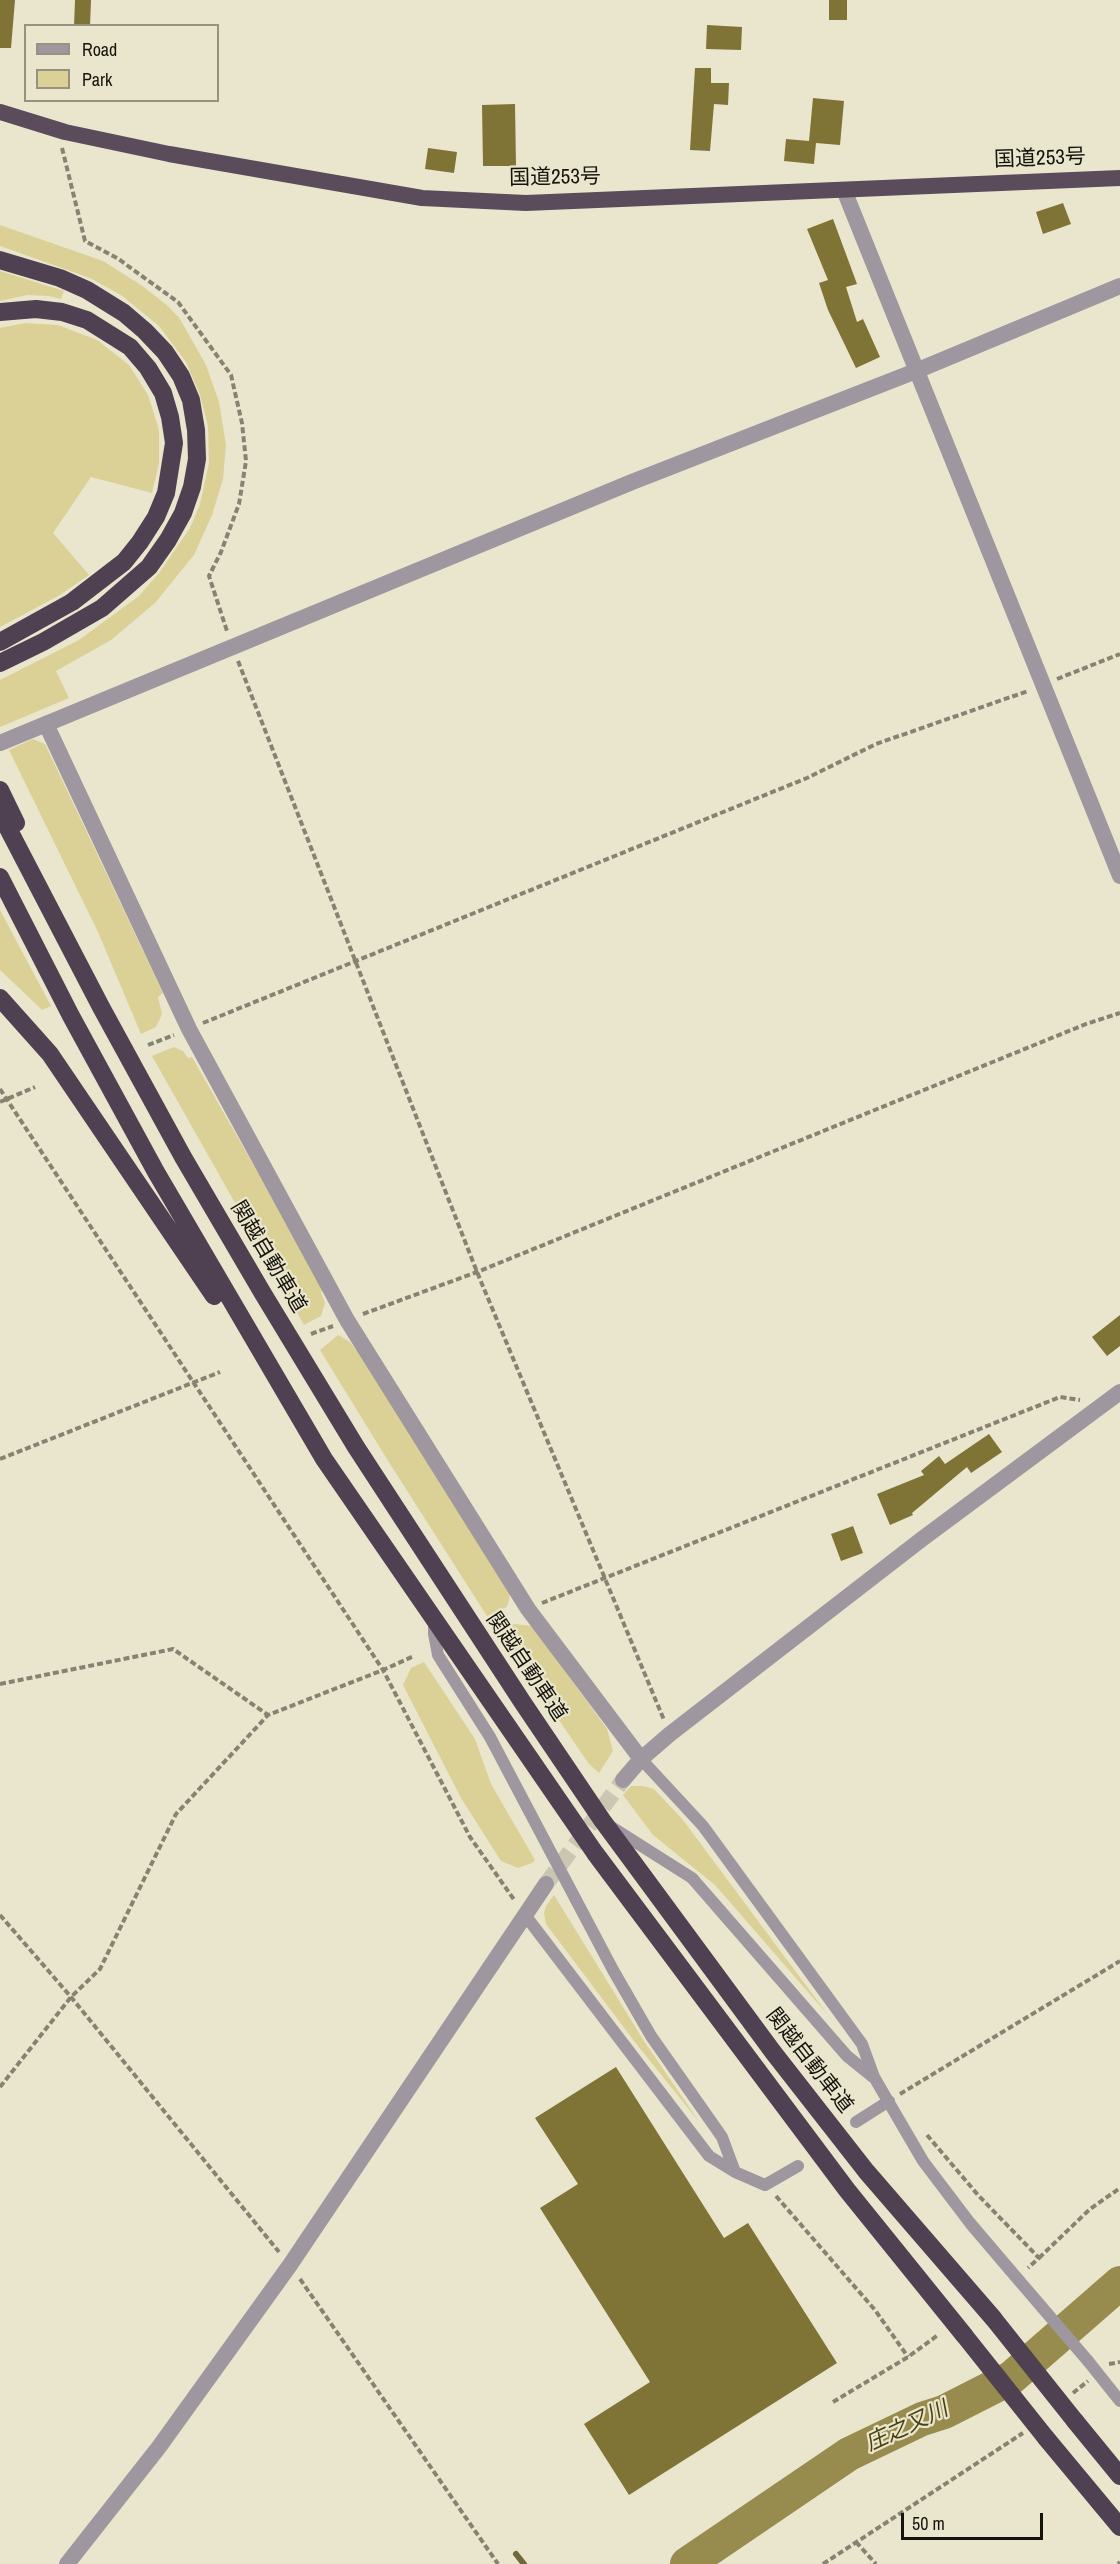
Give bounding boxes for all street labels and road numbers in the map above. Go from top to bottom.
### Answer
street label: 国道253号 [994,145,1086,173]
street label: 国道253号 [509,165,601,191]
street label: 関越自動車道 [225,1197,311,1317]
street label: 関越自動車道 [480,1608,572,1726]
street label: 関越自動車道 [760,2004,858,2118]

